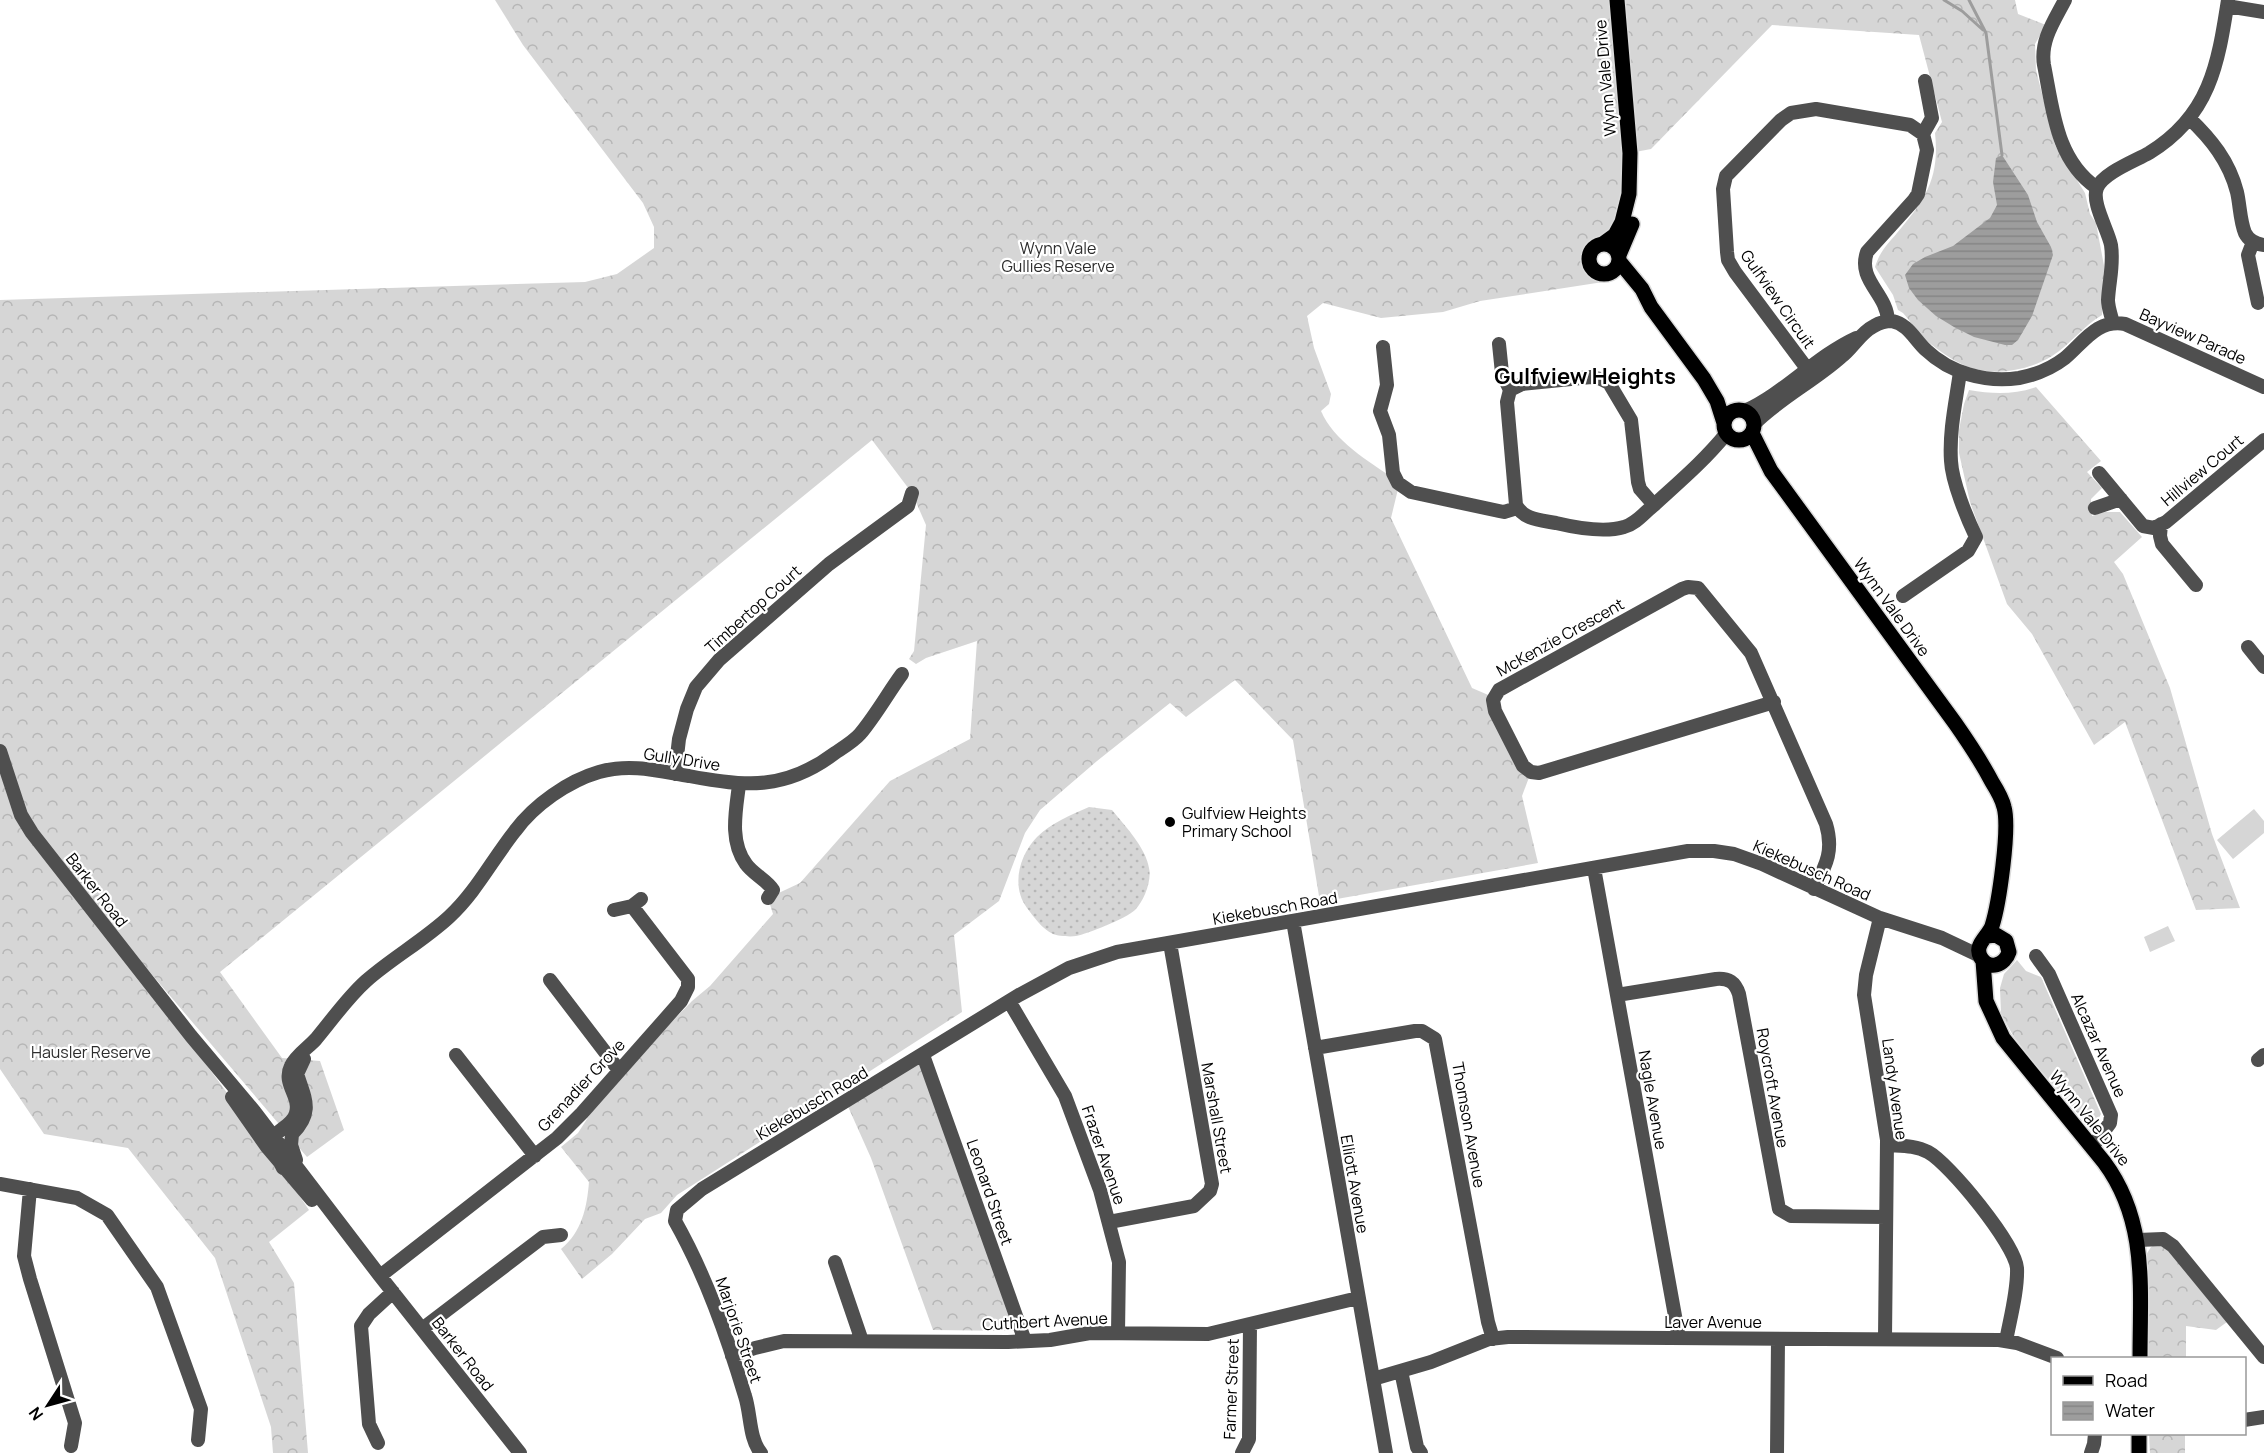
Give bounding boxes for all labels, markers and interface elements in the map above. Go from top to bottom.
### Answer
street label: Wynn Vale Drive [1589,19,1621,137]
park label: Wynn Vale Gullies Reserve [1001,237,1115,277]
street label: Gulfview Circuit [1736,245,1820,353]
street label: Bayview Parade [2136,303,2250,369]
district label: Gulfview Heights [1494,361,1676,391]
street label: Hillview Court [2156,429,2248,511]
street label: Wynn Vale Drive [1849,553,1935,661]
street label: Timbertop Court [700,560,806,658]
street label: McKenzie Crescent [1492,593,1628,681]
street label: Gully Drive [642,742,722,776]
place label: Gulfview Heights Primary School [1182,802,1306,842]
marker: Gulfview Heights Primary School [1163,815,1177,829]
street label: Kiekebusch Road [1750,834,1874,906]
street label: Barker Road [61,848,133,932]
street label: Kiekebusch Road [1211,886,1339,930]
street label: Alcazar Avenue [2066,989,2132,1101]
street label: Roycroft Avenue [1752,1026,1794,1150]
street label: Grenadier Grove [532,1034,630,1136]
street label: Landy Avenue [1877,1037,1913,1141]
park label: Hausler Reserve [31,1041,151,1063]
street label: Nagle Avenue [1633,1049,1673,1151]
street label: Thomson Avenue [1447,1060,1491,1190]
street label: Kiekebusch Road [752,1061,872,1145]
street label: Marshall Street [1196,1061,1238,1175]
street label: Wynn Vale Drive [2045,1066,2135,1170]
street label: Frazer Avenue [1077,1103,1131,1207]
street label: Elliott Avenue [1336,1133,1374,1235]
street label: Leonard Street [962,1136,1018,1248]
street label: Marjorie Street [711,1274,767,1386]
street label: Cuthbert Avenue [982,1307,1108,1335]
street label: Laver Avenue [1664,1311,1762,1333]
street label: Barker Road [427,1312,499,1396]
street label: Farmer Street [1218,1338,1244,1440]
legend [2051,1357,2246,1435]
text: Road [2105,1368,2148,1392]
north arrow [18,1375,78,1435]
text: Water [2105,1398,2155,1422]
text: N [24,1403,48,1425]

